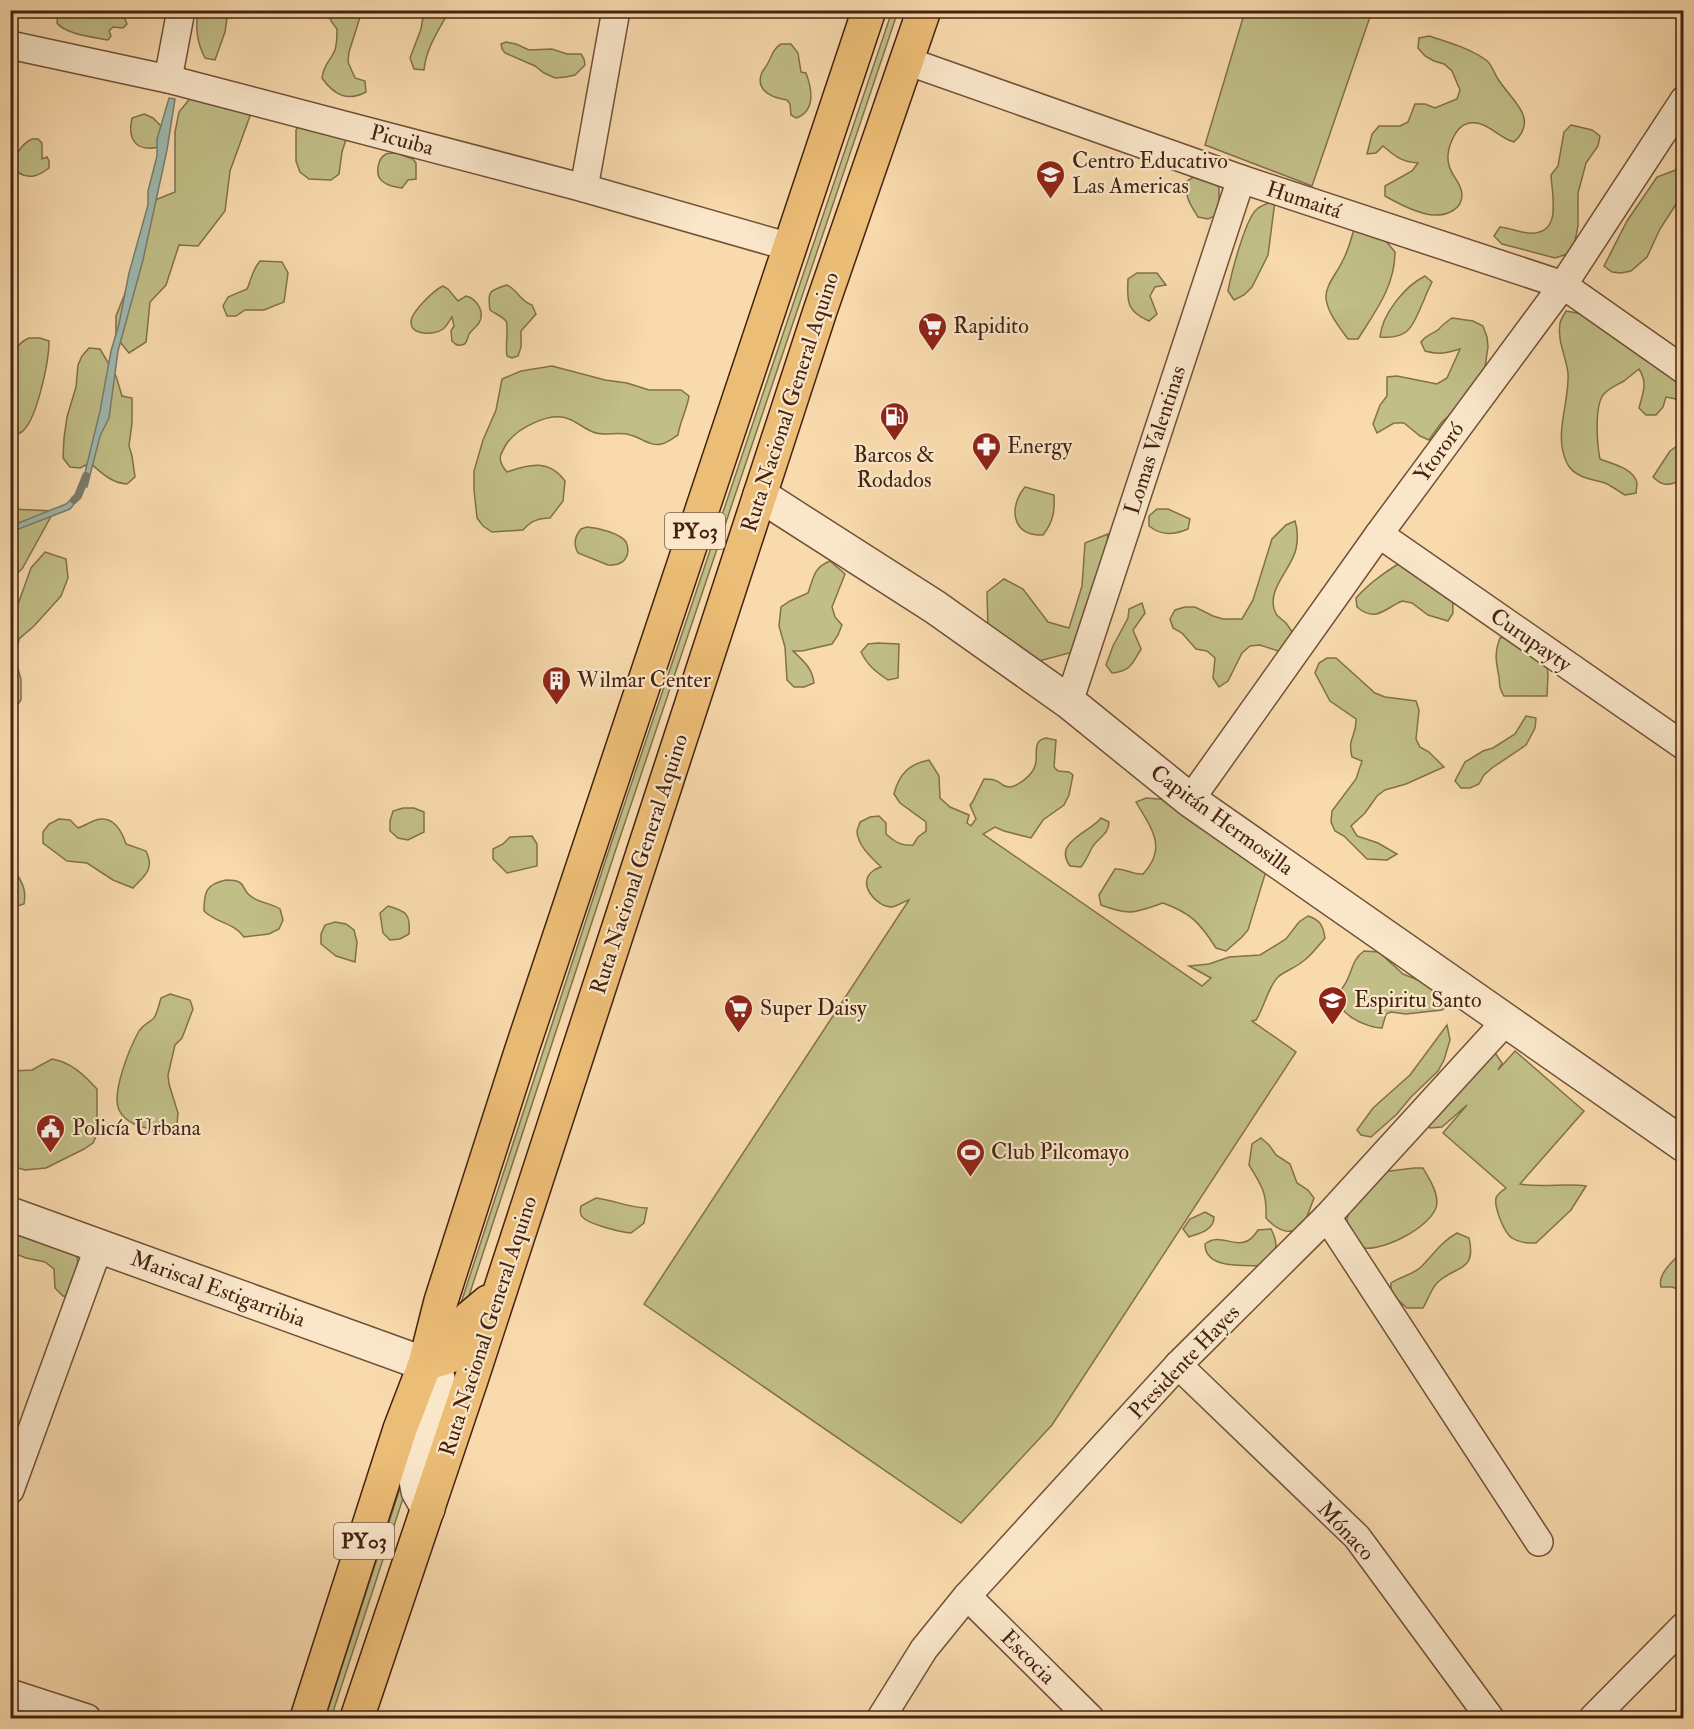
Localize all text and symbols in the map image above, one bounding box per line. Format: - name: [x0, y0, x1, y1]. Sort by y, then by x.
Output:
- street label: Picuiba: [367, 118, 438, 162]
- place label: Centro Educativo Las Americas: [1072, 147, 1228, 200]
- school or university icon: Centro Educativo Las Americas: [1035, 158, 1067, 200]
- street label: Humaitá: [1263, 175, 1346, 226]
- street label: Ruta Nacional General Aquino: [735, 268, 845, 536]
- supermarket icon: Rapidito: [916, 310, 948, 352]
- place label: Rapidito: [953, 312, 1029, 341]
- street label: Lomas Valentinas: [1118, 362, 1192, 518]
- fuel station icon: Barcos & Rodados: [878, 400, 910, 442]
- street label: Ytororó: [1408, 416, 1470, 488]
- pharmacy icon: Energy: [970, 430, 1002, 472]
- place label: Energy: [1007, 432, 1073, 460]
- place label: Barcos & Rodados: [853, 441, 935, 494]
- road number: PY03: [665, 513, 725, 549]
- street label: Curupayty: [1484, 602, 1578, 679]
- building icon: Wilmar Center: [540, 664, 572, 706]
- place label: Wilmar Center: [576, 666, 712, 694]
- street label: Ruta Nacional General Aquino: [584, 730, 694, 998]
- street label: Capitán Hermosilla: [1144, 759, 1300, 883]
- school or university icon: Espiritu Santo: [1317, 984, 1349, 1026]
- place label: Espiritu Santo: [1354, 986, 1481, 1015]
- supermarket icon: Super Daisy: [723, 992, 755, 1034]
- place label: Super Daisy: [760, 994, 867, 1023]
- public building icon: Policía Urbana: [35, 1112, 67, 1154]
- place label: Policía Urbana: [72, 1114, 202, 1142]
- sports icon: Club Pilcomayo: [954, 1136, 986, 1178]
- place label: Club Pilcomayo: [991, 1138, 1129, 1166]
- street label: Ruta Nacional General Aquino: [433, 1192, 543, 1460]
- street label: Mariscal Estigarribia: [127, 1244, 310, 1334]
- street label: Presidente Hayes: [1122, 1299, 1246, 1425]
- street label: Mónaco: [1311, 1495, 1381, 1567]
- road number: PY03: [334, 1523, 394, 1559]
- street label: Escocia: [995, 1624, 1062, 1691]

